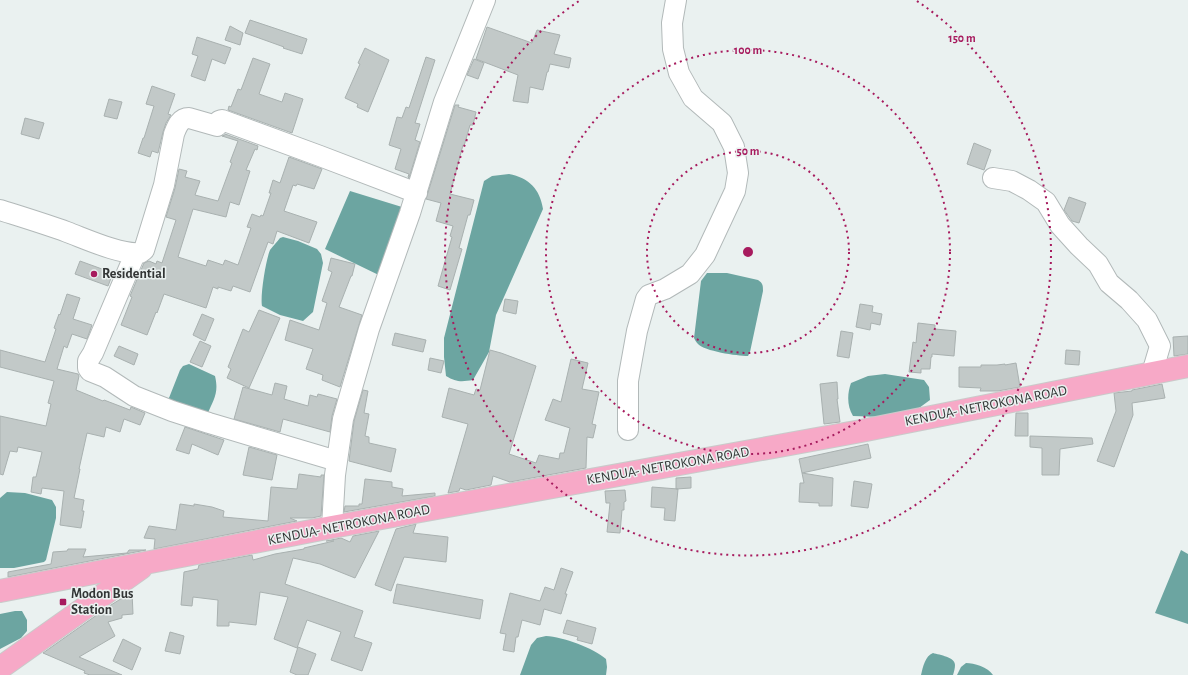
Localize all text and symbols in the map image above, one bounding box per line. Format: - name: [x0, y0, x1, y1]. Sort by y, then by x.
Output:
- text: 150 m: [948, 32, 976, 44]
- text: 100 m: [734, 44, 762, 56]
- text: 50 m: [737, 145, 760, 157]
- centre of rings: [741, 245, 755, 259]
- place label: Residential: [102, 267, 166, 281]
- marker: Residential: [89, 269, 99, 279]
- street label: KENDUA- NETROKONA ROAD: [904, 383, 1068, 429]
- street label: KENDUA- NETROKONA ROAD: [586, 445, 750, 487]
- street label: KENDUA- NETROKONA ROAD: [267, 502, 431, 548]
- place label: Modon Bus Station: [71, 587, 133, 617]
- marker: Modon Bus Station: [58, 597, 68, 607]

